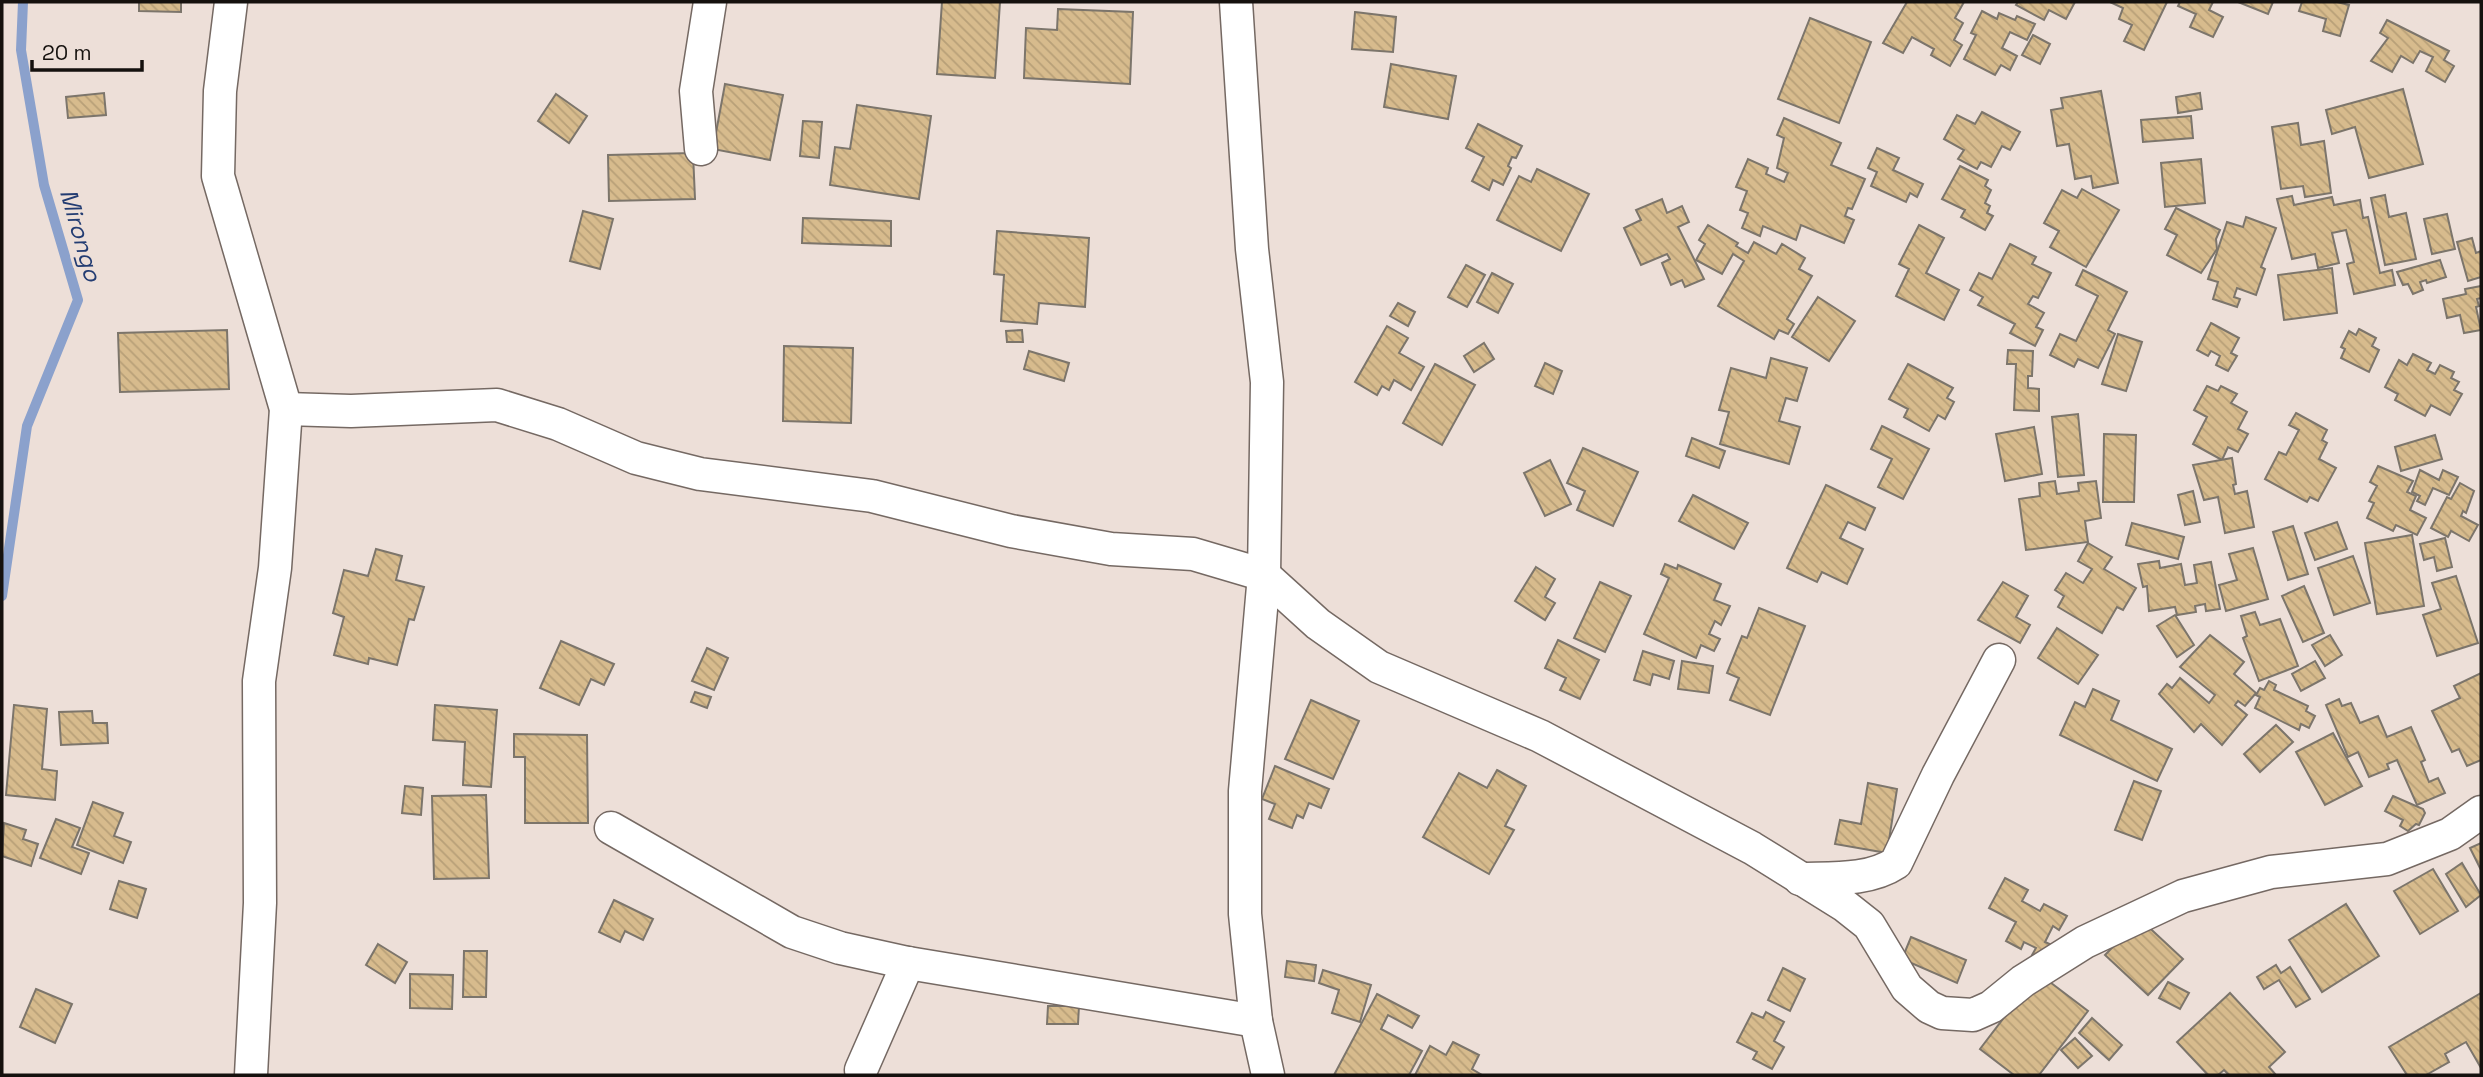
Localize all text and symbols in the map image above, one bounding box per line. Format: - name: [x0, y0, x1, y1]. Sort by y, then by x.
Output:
- scale bar: [32, 28, 142, 72]
- text: 20 m: [42, 39, 92, 66]
- water label: Mirongo: [53, 185, 109, 286]

